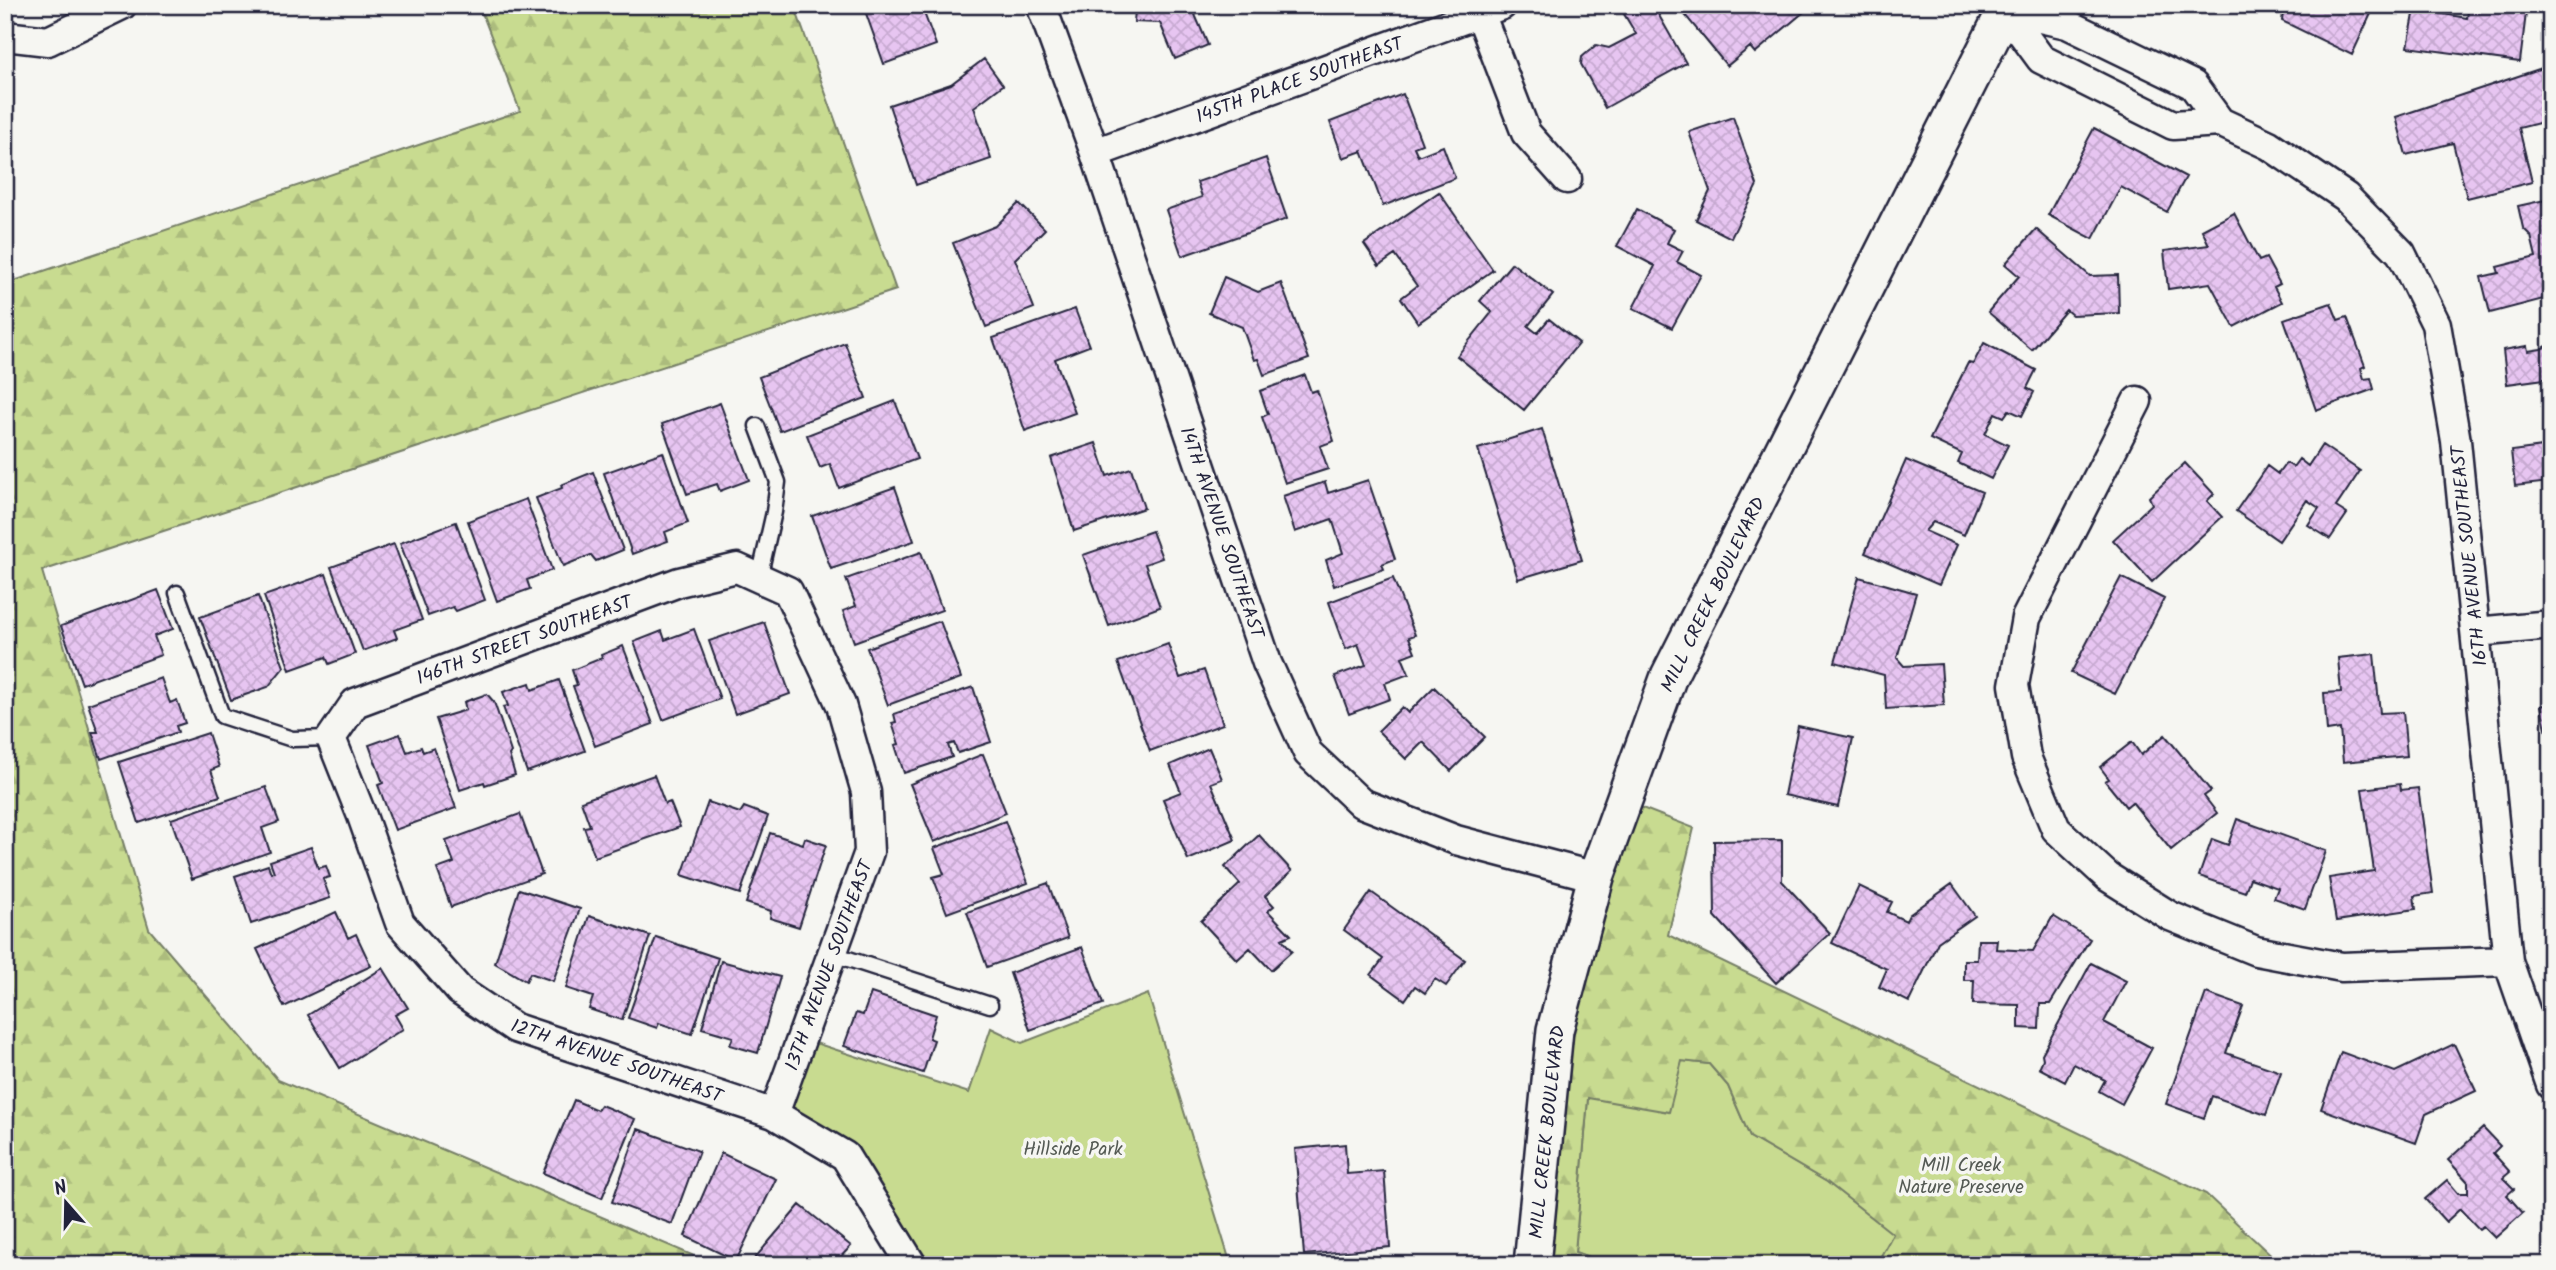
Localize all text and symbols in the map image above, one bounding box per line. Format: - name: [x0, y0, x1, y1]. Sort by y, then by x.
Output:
- street label: 145TH PLACE SOUTHEAST: [1192, 29, 1409, 132]
- street label: 14TH AVENUE SOUTHEAST: [1171, 423, 1272, 644]
- street label: 16TH AVENUE SOUTHEAST: [2443, 442, 2496, 668]
- street label: MILL CREEK BOULEVARD: [1653, 492, 1774, 698]
- street label: 146TH STREET SOUTHEAST: [413, 587, 639, 694]
- street label: 13TH AVENUE SOUTHEAST: [778, 855, 883, 1075]
- street label: 12TH AVENUE SOUTHEAST: [506, 1012, 728, 1113]
- street label: MILL CREEK BOULEVARD: [1522, 1024, 1574, 1240]
- park label: Hillside Park: [1023, 1135, 1123, 1165]
- park label: Mill Creek Nature Preserve: [1898, 1151, 2024, 1203]
- north arrow: [32, 1168, 102, 1238]
- text: N: [50, 1173, 72, 1205]

